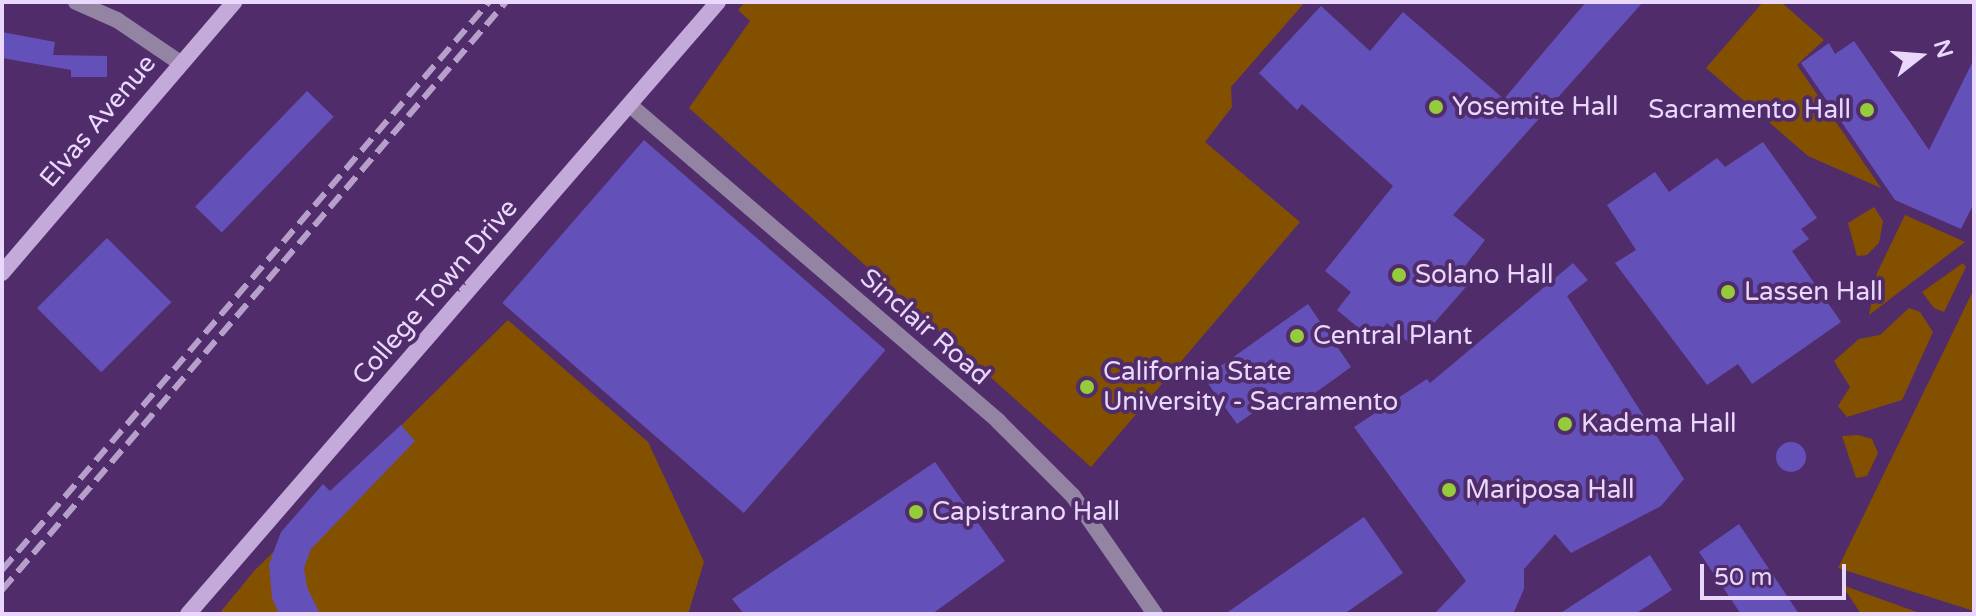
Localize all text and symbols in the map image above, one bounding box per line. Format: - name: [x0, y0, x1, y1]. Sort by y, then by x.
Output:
- north arrow: [1880, 16, 1960, 96]
- text: N: [1928, 37, 1958, 61]
- street label: Elvas Avenue: [33, 48, 163, 194]
- place label: Yosemite Hall: [1452, 91, 1618, 123]
- place label: Sacramento Hall: [1648, 94, 1851, 126]
- marker: Yosemite Hall: [1427, 98, 1445, 116]
- marker: Sacramento Hall: [1858, 101, 1876, 119]
- street label: College Town Drive: [346, 193, 524, 391]
- place label: Solano Hall: [1415, 259, 1554, 291]
- street label: Sinclair Road: [854, 262, 996, 392]
- marker: Solano Hall: [1390, 266, 1408, 284]
- place label: Lassen Hall: [1744, 276, 1883, 308]
- marker: Lassen Hall: [1719, 283, 1737, 301]
- place label: Central Plant: [1313, 320, 1472, 352]
- marker: Central Plant: [1288, 327, 1306, 345]
- place label: California State University - Sacramento: [1103, 356, 1398, 418]
- marker: California State University - Sacramento: [1078, 378, 1096, 396]
- place label: Kadema Hall: [1581, 408, 1737, 440]
- marker: Kadema Hall: [1556, 415, 1574, 433]
- place label: Mariposa Hall: [1465, 474, 1634, 506]
- marker: Mariposa Hall: [1440, 481, 1458, 499]
- place label: Capistrano Hall: [932, 496, 1120, 528]
- marker: Capistrano Hall: [907, 503, 925, 521]
- scale bar: [1704, 548, 1850, 598]
- text: 50 m: [1714, 563, 1772, 592]

